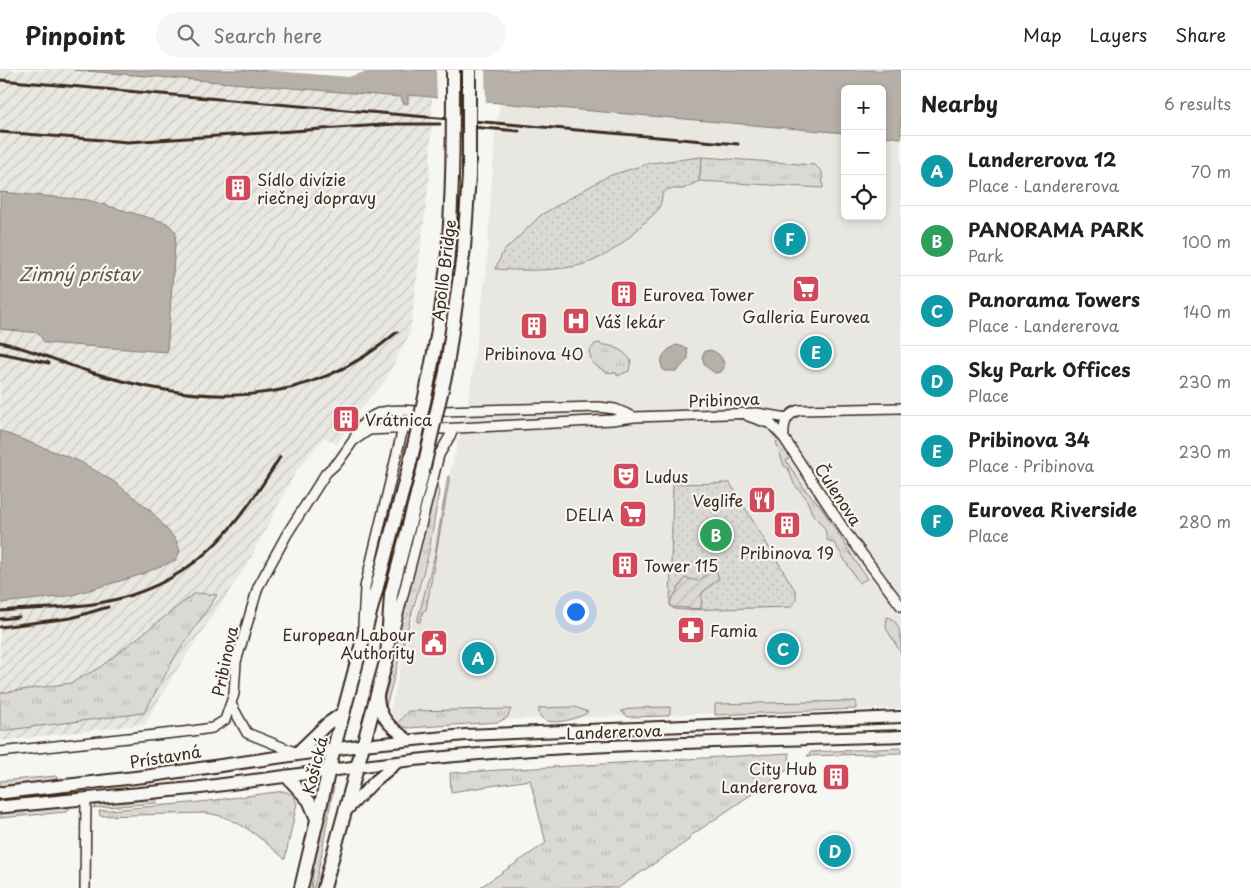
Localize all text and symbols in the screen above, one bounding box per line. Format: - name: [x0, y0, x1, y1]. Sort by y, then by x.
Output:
- search box: [156, 12, 506, 57]
- text: Pinpoint: [25, 17, 126, 53]
- icon: search: [174, 21, 202, 49]
- text: Search here: [214, 21, 322, 49]
- text: Map: [1023, 21, 1062, 48]
- text: Layers: [1090, 21, 1147, 48]
- text: Share: [1175, 21, 1226, 48]
- map controls: [841, 85, 886, 220]
- button: +: [841, 85, 886, 130]
- text: Nearby: [921, 87, 998, 119]
- text: 6 results: [1164, 91, 1231, 115]
- button: −: [841, 130, 886, 175]
- text: Landererova 12: [968, 145, 1116, 173]
- text: A: [931, 159, 943, 183]
- text: 70 m: [1191, 159, 1231, 183]
- place label: Sídlo divízie riečnej dopravy: [257, 167, 376, 209]
- building icon: Sídlo divízie riečnej dopravy: [223, 173, 253, 203]
- text: Place · Landererova: [968, 173, 1119, 197]
- button: locate: [841, 175, 886, 220]
- text: PANORAMA PARK: [968, 215, 1144, 243]
- street label: Apollo Bridge: [425, 218, 461, 322]
- pin: F: [774, 220, 806, 258]
- text: B: [932, 229, 942, 253]
- text: 100 m: [1182, 229, 1231, 253]
- text: Park: [968, 243, 1004, 267]
- water label: Zimný prístav: [19, 260, 142, 287]
- supermarket icon: Galleria Eurovea: [791, 274, 821, 304]
- building icon: Eurovea Tower: [609, 279, 639, 309]
- place label: Eurovea Tower: [643, 282, 754, 306]
- text: Panorama Towers: [968, 285, 1140, 313]
- text: C: [931, 299, 943, 323]
- text: 140 m: [1183, 299, 1231, 323]
- place label: Galleria Eurovea: [742, 304, 870, 328]
- hospital icon: Váš lekár: [561, 306, 591, 336]
- place label: Váš lekár: [595, 309, 666, 333]
- building icon: Pribinova 40: [519, 311, 549, 341]
- text: Place · Landererova: [968, 313, 1119, 337]
- pin: E: [800, 333, 832, 371]
- place label: Pribinova 40: [485, 341, 583, 365]
- text: Sky Park Offices: [968, 355, 1131, 383]
- text: D: [931, 369, 943, 393]
- text: 230 m: [1179, 369, 1231, 393]
- text: Place: [968, 383, 1009, 407]
- street label: Pribinova: [688, 386, 760, 412]
- building icon: Vrátnica: [331, 404, 361, 434]
- place label: Vrátnica: [365, 407, 432, 431]
- text: Pribinova 34: [968, 425, 1090, 453]
- text: E: [932, 439, 942, 463]
- text: 230 m: [1179, 439, 1231, 463]
- text: Place · Pribinova: [968, 453, 1094, 477]
- street label: Čulenova: [810, 458, 868, 530]
- theatre icon: Ludus: [611, 461, 641, 491]
- place label: Ludus: [645, 464, 688, 488]
- restaurant icon: Veglife: [747, 485, 777, 515]
- place label: Veglife: [693, 488, 743, 512]
- text: Eurovea Riverside: [968, 495, 1137, 523]
- supermarket icon: DELIA: [618, 499, 648, 529]
- place label: DELIA: [565, 502, 614, 526]
- text: F: [932, 509, 942, 533]
- text: 280 m: [1179, 509, 1231, 533]
- building icon: Pribinova 19: [772, 510, 802, 540]
- pin: B: [700, 516, 732, 554]
- text: Place: [968, 523, 1009, 547]
- place label: Pribinova 19: [740, 540, 834, 564]
- building icon: Tower 115: [610, 550, 640, 580]
- place label: Tower 115: [644, 553, 718, 577]
- your location: [563, 599, 589, 625]
- pharmacy icon: Famia: [676, 615, 706, 645]
- place label: Famia: [710, 618, 758, 642]
- place label: European Labour Authority: [282, 622, 415, 664]
- street label: Pribinova: [205, 624, 243, 698]
- public building icon: European Labour Authority: [419, 628, 449, 658]
- pin: C: [767, 630, 799, 668]
- pin: A: [462, 639, 494, 677]
- street label: Landererova: [566, 717, 663, 745]
- street label: Košická: [295, 734, 333, 796]
- street label: Prístavná: [127, 739, 203, 773]
- place label: City Hub Landererova: [721, 756, 818, 798]
- building icon: City Hub Landererova: [821, 762, 851, 792]
- pin: D: [819, 832, 851, 870]

